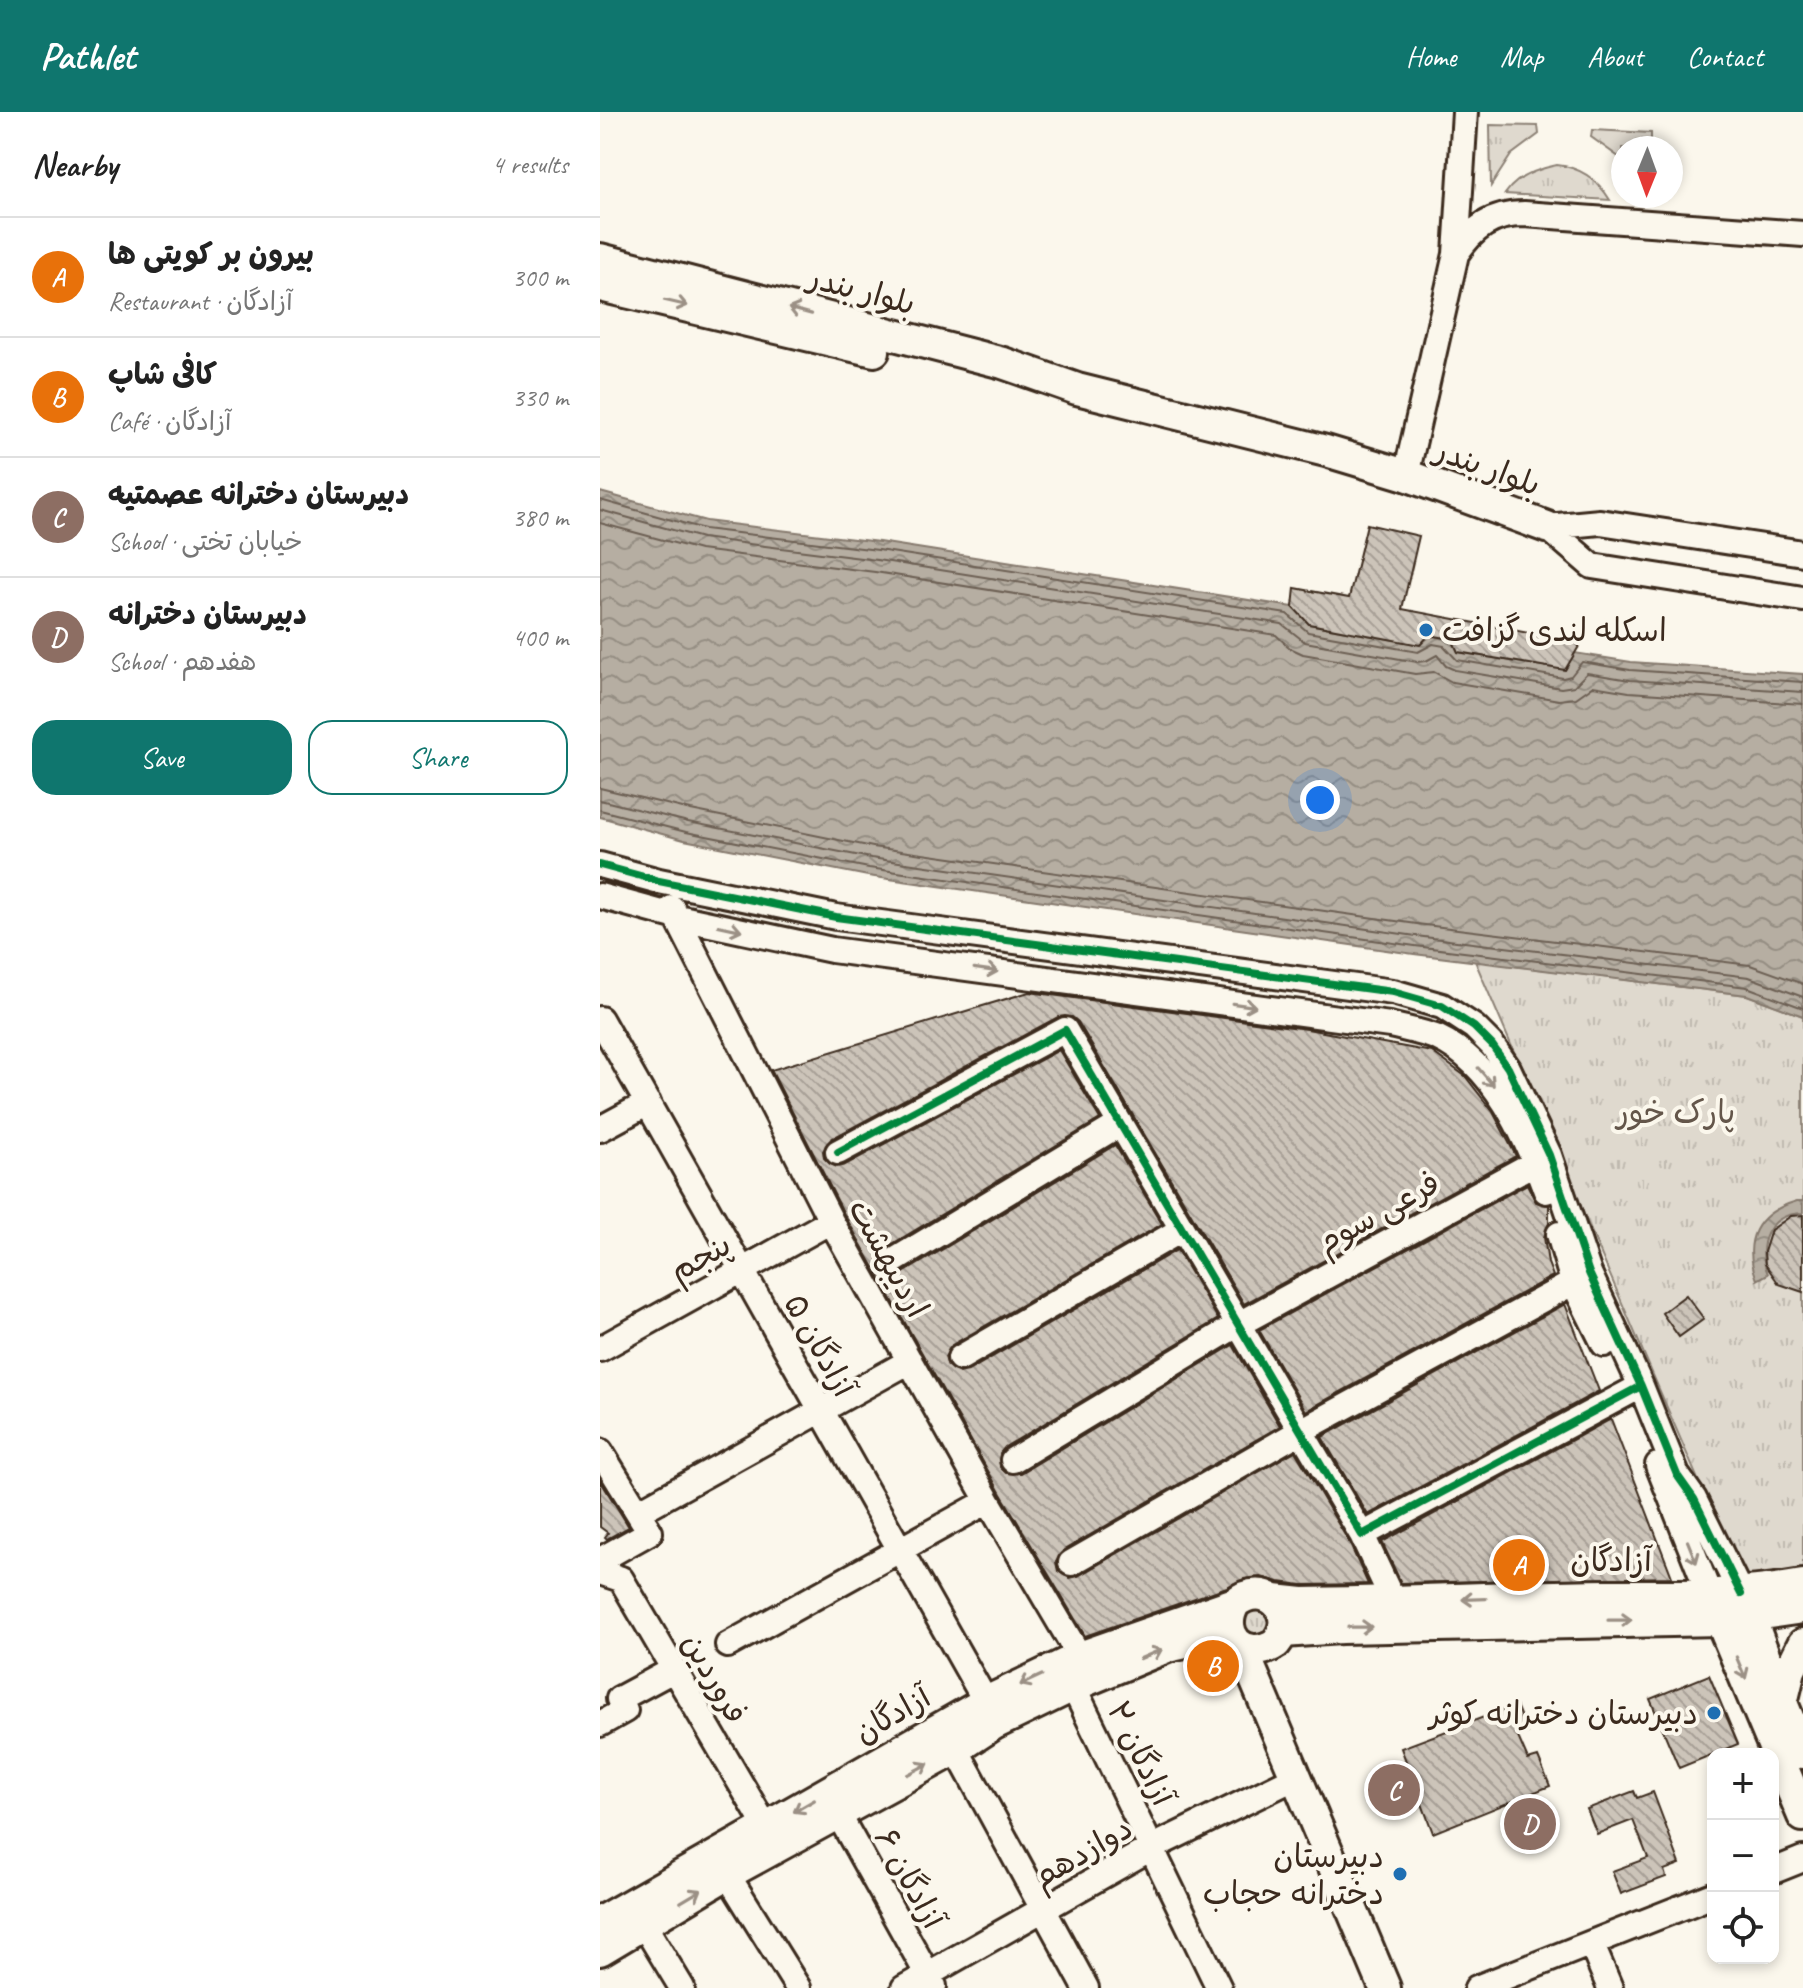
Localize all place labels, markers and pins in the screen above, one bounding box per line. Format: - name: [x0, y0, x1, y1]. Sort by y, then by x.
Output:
- place label: اسکله لندی گزافت: [1442, 610, 1667, 651]
- marker: اسکله لندی گزافت: [1417, 621, 1435, 639]
- pin: A: [1493, 1535, 1545, 1595]
- pin: B: [1187, 1636, 1239, 1696]
- place label: دبیرستان دخترانه کوثر: [1426, 1693, 1698, 1734]
- marker: دبیرستان دخترانه کوثر: [1705, 1704, 1723, 1722]
- pin: C: [1368, 1760, 1420, 1820]
- pin: D: [1504, 1794, 1556, 1854]
- place label: دبیرستان دخترانه حجاب: [1203, 1836, 1384, 1914]
- marker: دبیرستان دخترانه حجاب: [1391, 1865, 1409, 1883]

